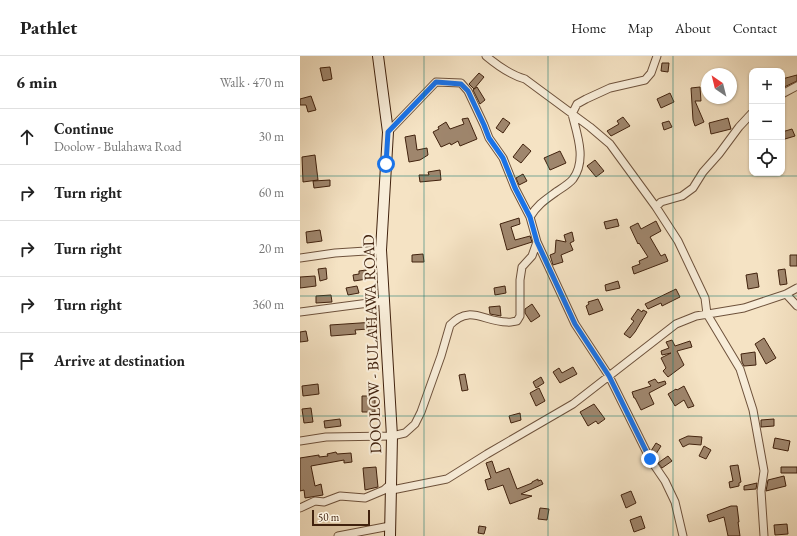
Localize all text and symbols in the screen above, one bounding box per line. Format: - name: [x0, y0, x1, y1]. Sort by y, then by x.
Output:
- text: Pathlet: [20, 15, 77, 40]
- text: Home: [571, 19, 606, 37]
- text: Map: [628, 19, 653, 37]
- text: About: [675, 19, 711, 37]
- text: Contact: [733, 19, 777, 37]
- north arrow: [701, 68, 737, 104]
- map controls: [749, 68, 785, 176]
- button: +: [749, 68, 785, 104]
- text: 6 min: [16, 71, 57, 93]
- text: Walk · 470 m: [220, 74, 284, 91]
- button: −: [749, 104, 785, 140]
- text: Continue: [54, 119, 114, 138]
- icon: ahead: [16, 126, 38, 148]
- text: 30 m: [259, 128, 284, 145]
- text: Doolow - Bulahawa Road: [54, 138, 182, 155]
- button: locate: [749, 140, 785, 176]
- route start: [377, 155, 395, 173]
- icon: right: [16, 182, 38, 204]
- text: Turn right: [54, 183, 122, 202]
- text: 60 m: [259, 184, 284, 201]
- street label: DOOLOW - BULAHAWA ROAD: [358, 234, 386, 454]
- icon: right: [16, 238, 38, 260]
- text: Turn right: [54, 239, 122, 258]
- text: 20 m: [259, 240, 284, 257]
- icon: right: [16, 294, 38, 316]
- text: Turn right: [54, 295, 122, 314]
- text: 360 m: [253, 296, 284, 313]
- icon: arrive: [16, 350, 38, 372]
- text: Arrive at destination: [54, 351, 185, 370]
- route end: [641, 450, 659, 468]
- scale bar: [312, 508, 370, 527]
- text: 50 m: [318, 510, 339, 524]

